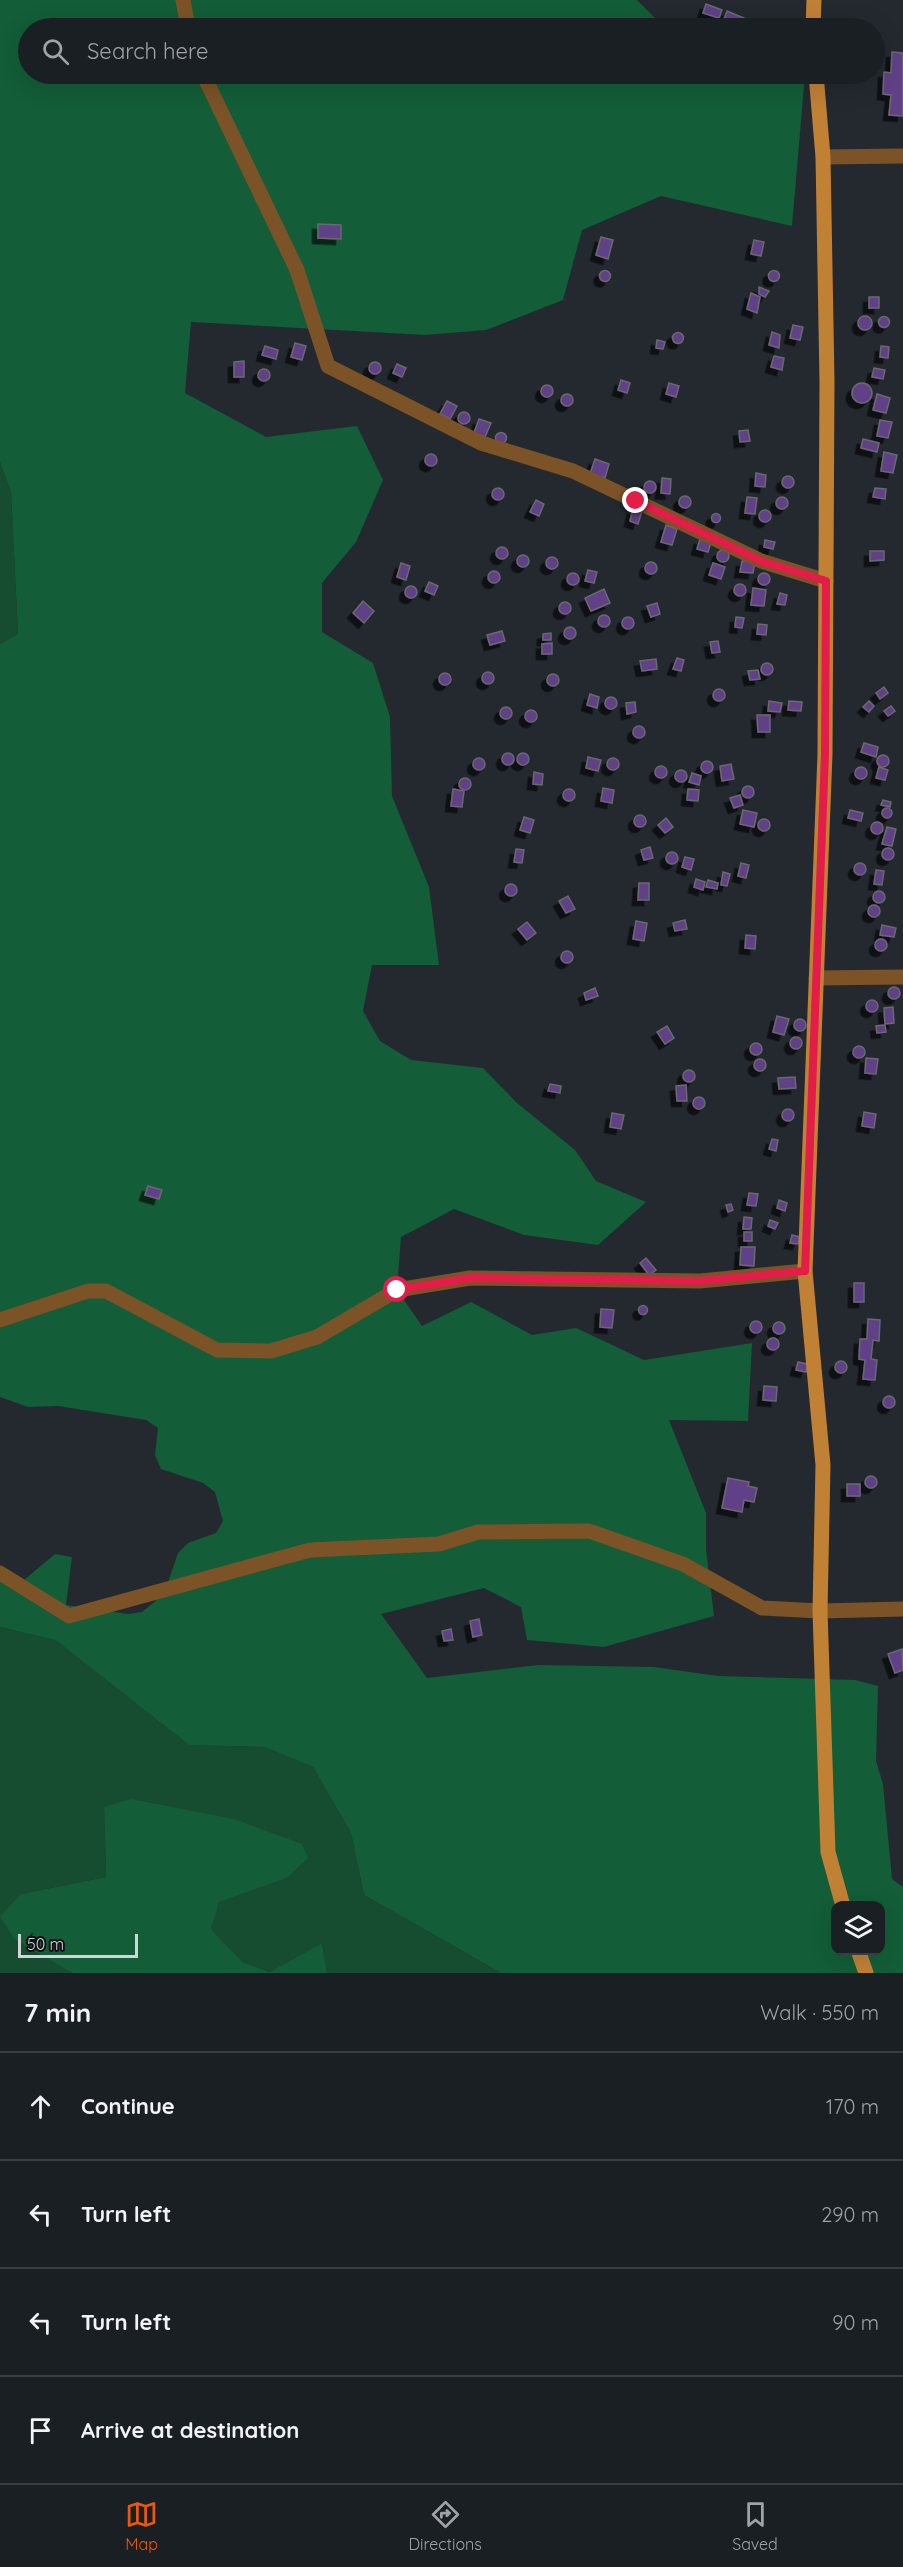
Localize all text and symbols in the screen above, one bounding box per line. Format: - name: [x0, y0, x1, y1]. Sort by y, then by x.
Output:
- search box: [18, 18, 885, 84]
- icon: search: [39, 35, 72, 68]
- text: Search here: [87, 37, 208, 65]
- route end: [622, 487, 648, 513]
- route start: [383, 1276, 409, 1302]
- map controls: [831, 1901, 885, 1955]
- button: layers: [831, 1901, 885, 1955]
- scale bar: [18, 1931, 138, 1958]
- text: 50 m: [27, 1934, 64, 1954]
- text: 7 min: [24, 1996, 91, 2029]
- text: Walk · 550 m: [760, 2000, 879, 2025]
- icon: ahead: [24, 2090, 57, 2123]
- text: Continue: [81, 2092, 175, 2120]
- text: 170 m: [826, 2094, 879, 2119]
- icon: left: [24, 2198, 57, 2231]
- text: Turn left: [81, 2200, 171, 2228]
- text: 290 m: [821, 2202, 879, 2227]
- icon: left: [24, 2306, 57, 2339]
- text: Turn left: [81, 2308, 171, 2336]
- text: 90 m: [832, 2310, 879, 2335]
- icon: arrive: [24, 2414, 57, 2447]
- text: Arrive at destination: [81, 2416, 299, 2444]
- tab: Map: [125, 2498, 158, 2554]
- tab: Directions: [409, 2498, 482, 2554]
- tab: Saved: [732, 2498, 778, 2554]

